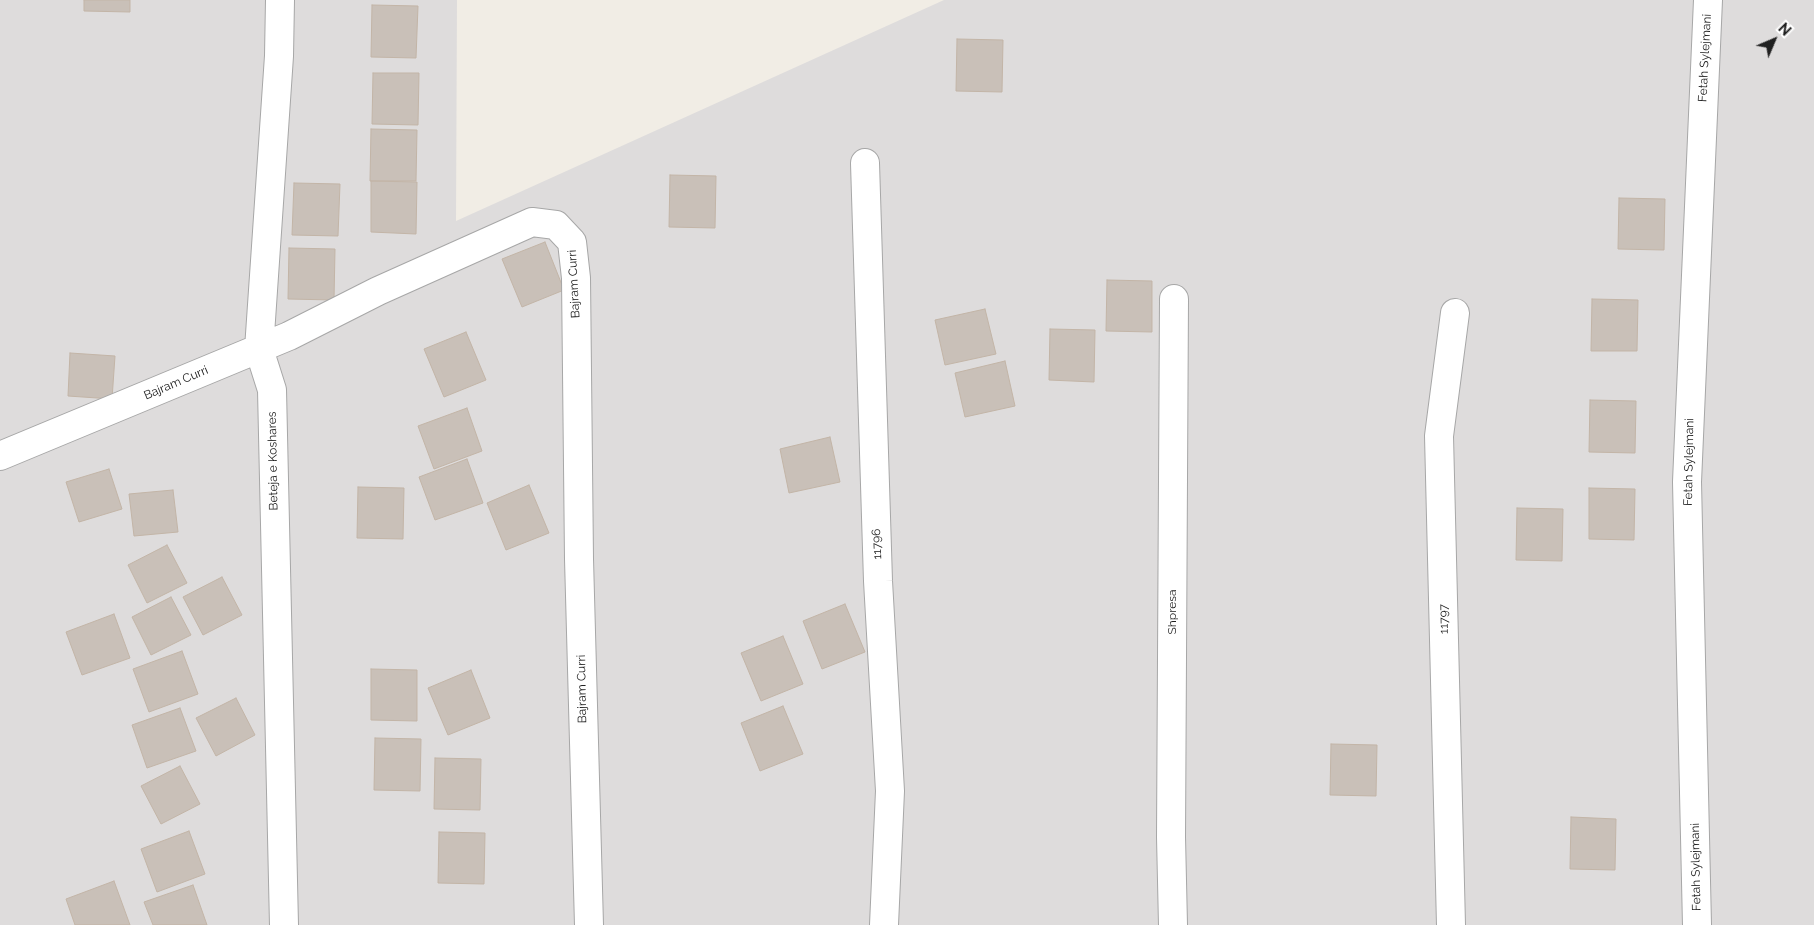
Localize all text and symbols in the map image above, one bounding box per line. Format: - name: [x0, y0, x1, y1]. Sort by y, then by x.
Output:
- street label: Fetah Sylejmani: [1696, 14, 1714, 102]
- north arrow: [1749, 15, 1799, 65]
- text: N: [1775, 20, 1794, 39]
- street label: Bajram Curri: [565, 249, 583, 319]
- street label: Bajram Curri: [142, 363, 210, 403]
- street label: Beteja e Koshares: [265, 411, 281, 511]
- street label: Fetah Sylejmani: [1681, 418, 1697, 506]
- street label: 11796: [869, 528, 885, 560]
- street label: Shpresa: [1165, 589, 1179, 635]
- street label: 11797: [1437, 604, 1451, 634]
- street label: Bajram Curri: [574, 655, 590, 723]
- street label: Fetah Sylejmani: [1688, 823, 1704, 911]

